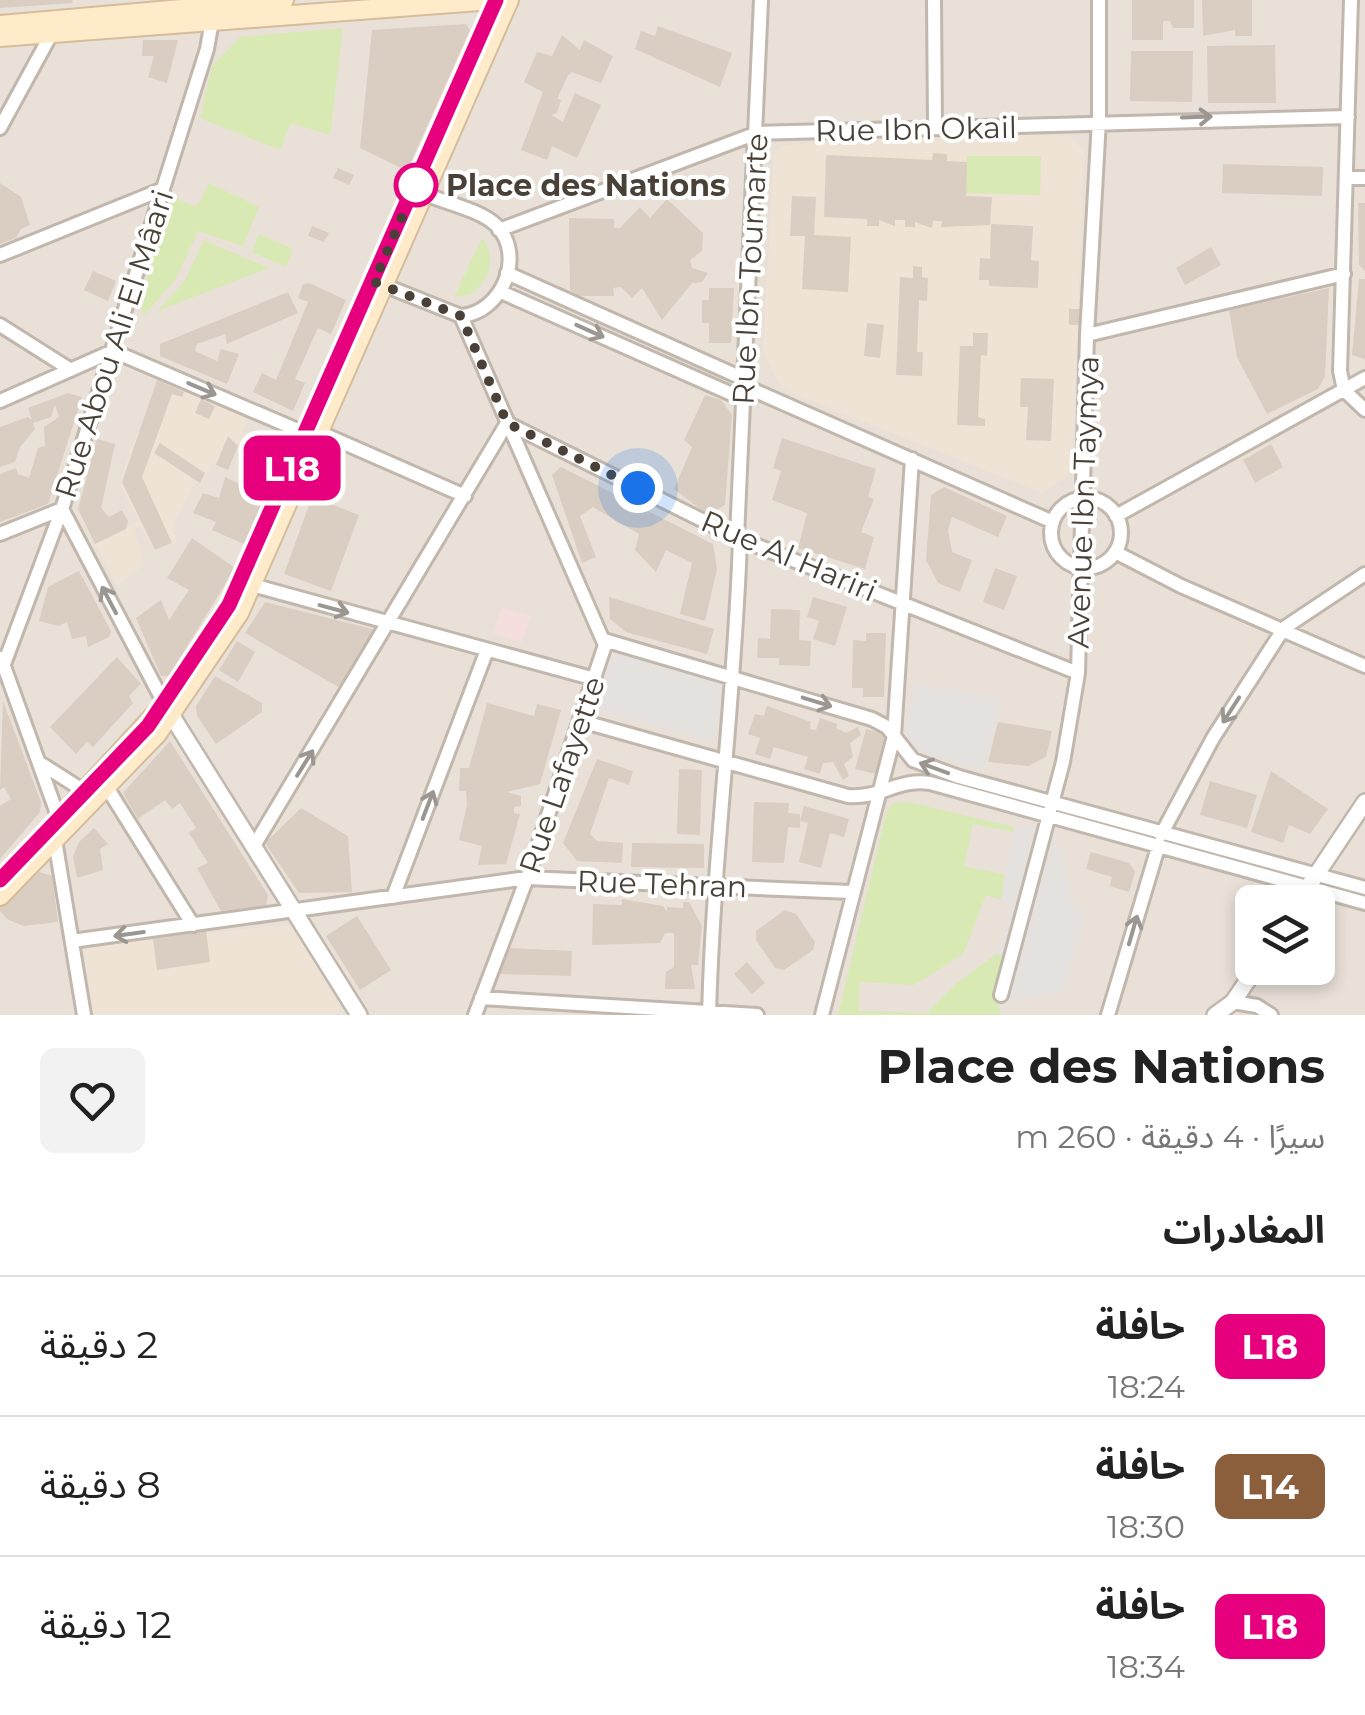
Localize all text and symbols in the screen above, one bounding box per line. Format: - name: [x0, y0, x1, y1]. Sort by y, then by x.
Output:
- one-way arrow: [1180, 108, 1212, 127]
- street label: Rue Ibn Okail: [815, 109, 1017, 149]
- street label: Rue Ibn Toumarte: [724, 132, 776, 406]
- marker: Place des Nations: [395, 164, 437, 206]
- place label: Place des Nations: [446, 167, 726, 204]
- street label: Rue Abou Ali El Mâari: [47, 185, 181, 503]
- one-way arrow: [574, 323, 605, 341]
- street label: Avenue Ibn Taymya: [1059, 355, 1107, 649]
- one-way arrow: [186, 381, 217, 399]
- line badge: L18: [234, 436, 350, 500]
- text: L18: [264, 447, 320, 490]
- your location: [613, 463, 663, 513]
- street label: Rue Al Hariri: [696, 502, 882, 610]
- one-way arrow: [99, 585, 118, 615]
- one-way arrow: [318, 600, 350, 619]
- street label: Rue Lafayette: [511, 672, 613, 878]
- one-way arrow: [801, 694, 833, 712]
- one-way arrow: [1220, 695, 1241, 724]
- one-way arrow: [295, 749, 315, 778]
- one-way arrow: [920, 758, 951, 776]
- one-way arrow: [420, 791, 438, 822]
- street label: Rue Tehran: [576, 863, 748, 905]
- map controls: [1235, 885, 1335, 985]
- button: layers: [1235, 885, 1335, 985]
- one-way arrow: [1125, 914, 1143, 946]
- one-way arrow: [113, 925, 145, 943]
- text: Place des Nations: [877, 1037, 1325, 1095]
- button: heart: [40, 1048, 145, 1153]
- text: سيرًا · 4 دقيقة · 260 m: [1015, 1117, 1325, 1156]
- text: المغادرات: [1163, 1206, 1325, 1253]
- text: حافلة: [1096, 1302, 1185, 1349]
- text: 2 دقيقة: [40, 1321, 158, 1368]
- text: L18: [1242, 1325, 1298, 1368]
- text: 18:24: [1108, 1367, 1185, 1406]
- text: حافلة: [1096, 1442, 1185, 1489]
- text: 8 دقيقة: [40, 1461, 161, 1508]
- text: L14: [1241, 1465, 1299, 1508]
- text: 18:30: [1107, 1507, 1185, 1546]
- text: حافلة: [1096, 1582, 1185, 1629]
- text: 12 دقيقة: [40, 1601, 172, 1648]
- text: L18: [1242, 1605, 1298, 1648]
- text: 18:34: [1107, 1647, 1185, 1686]

